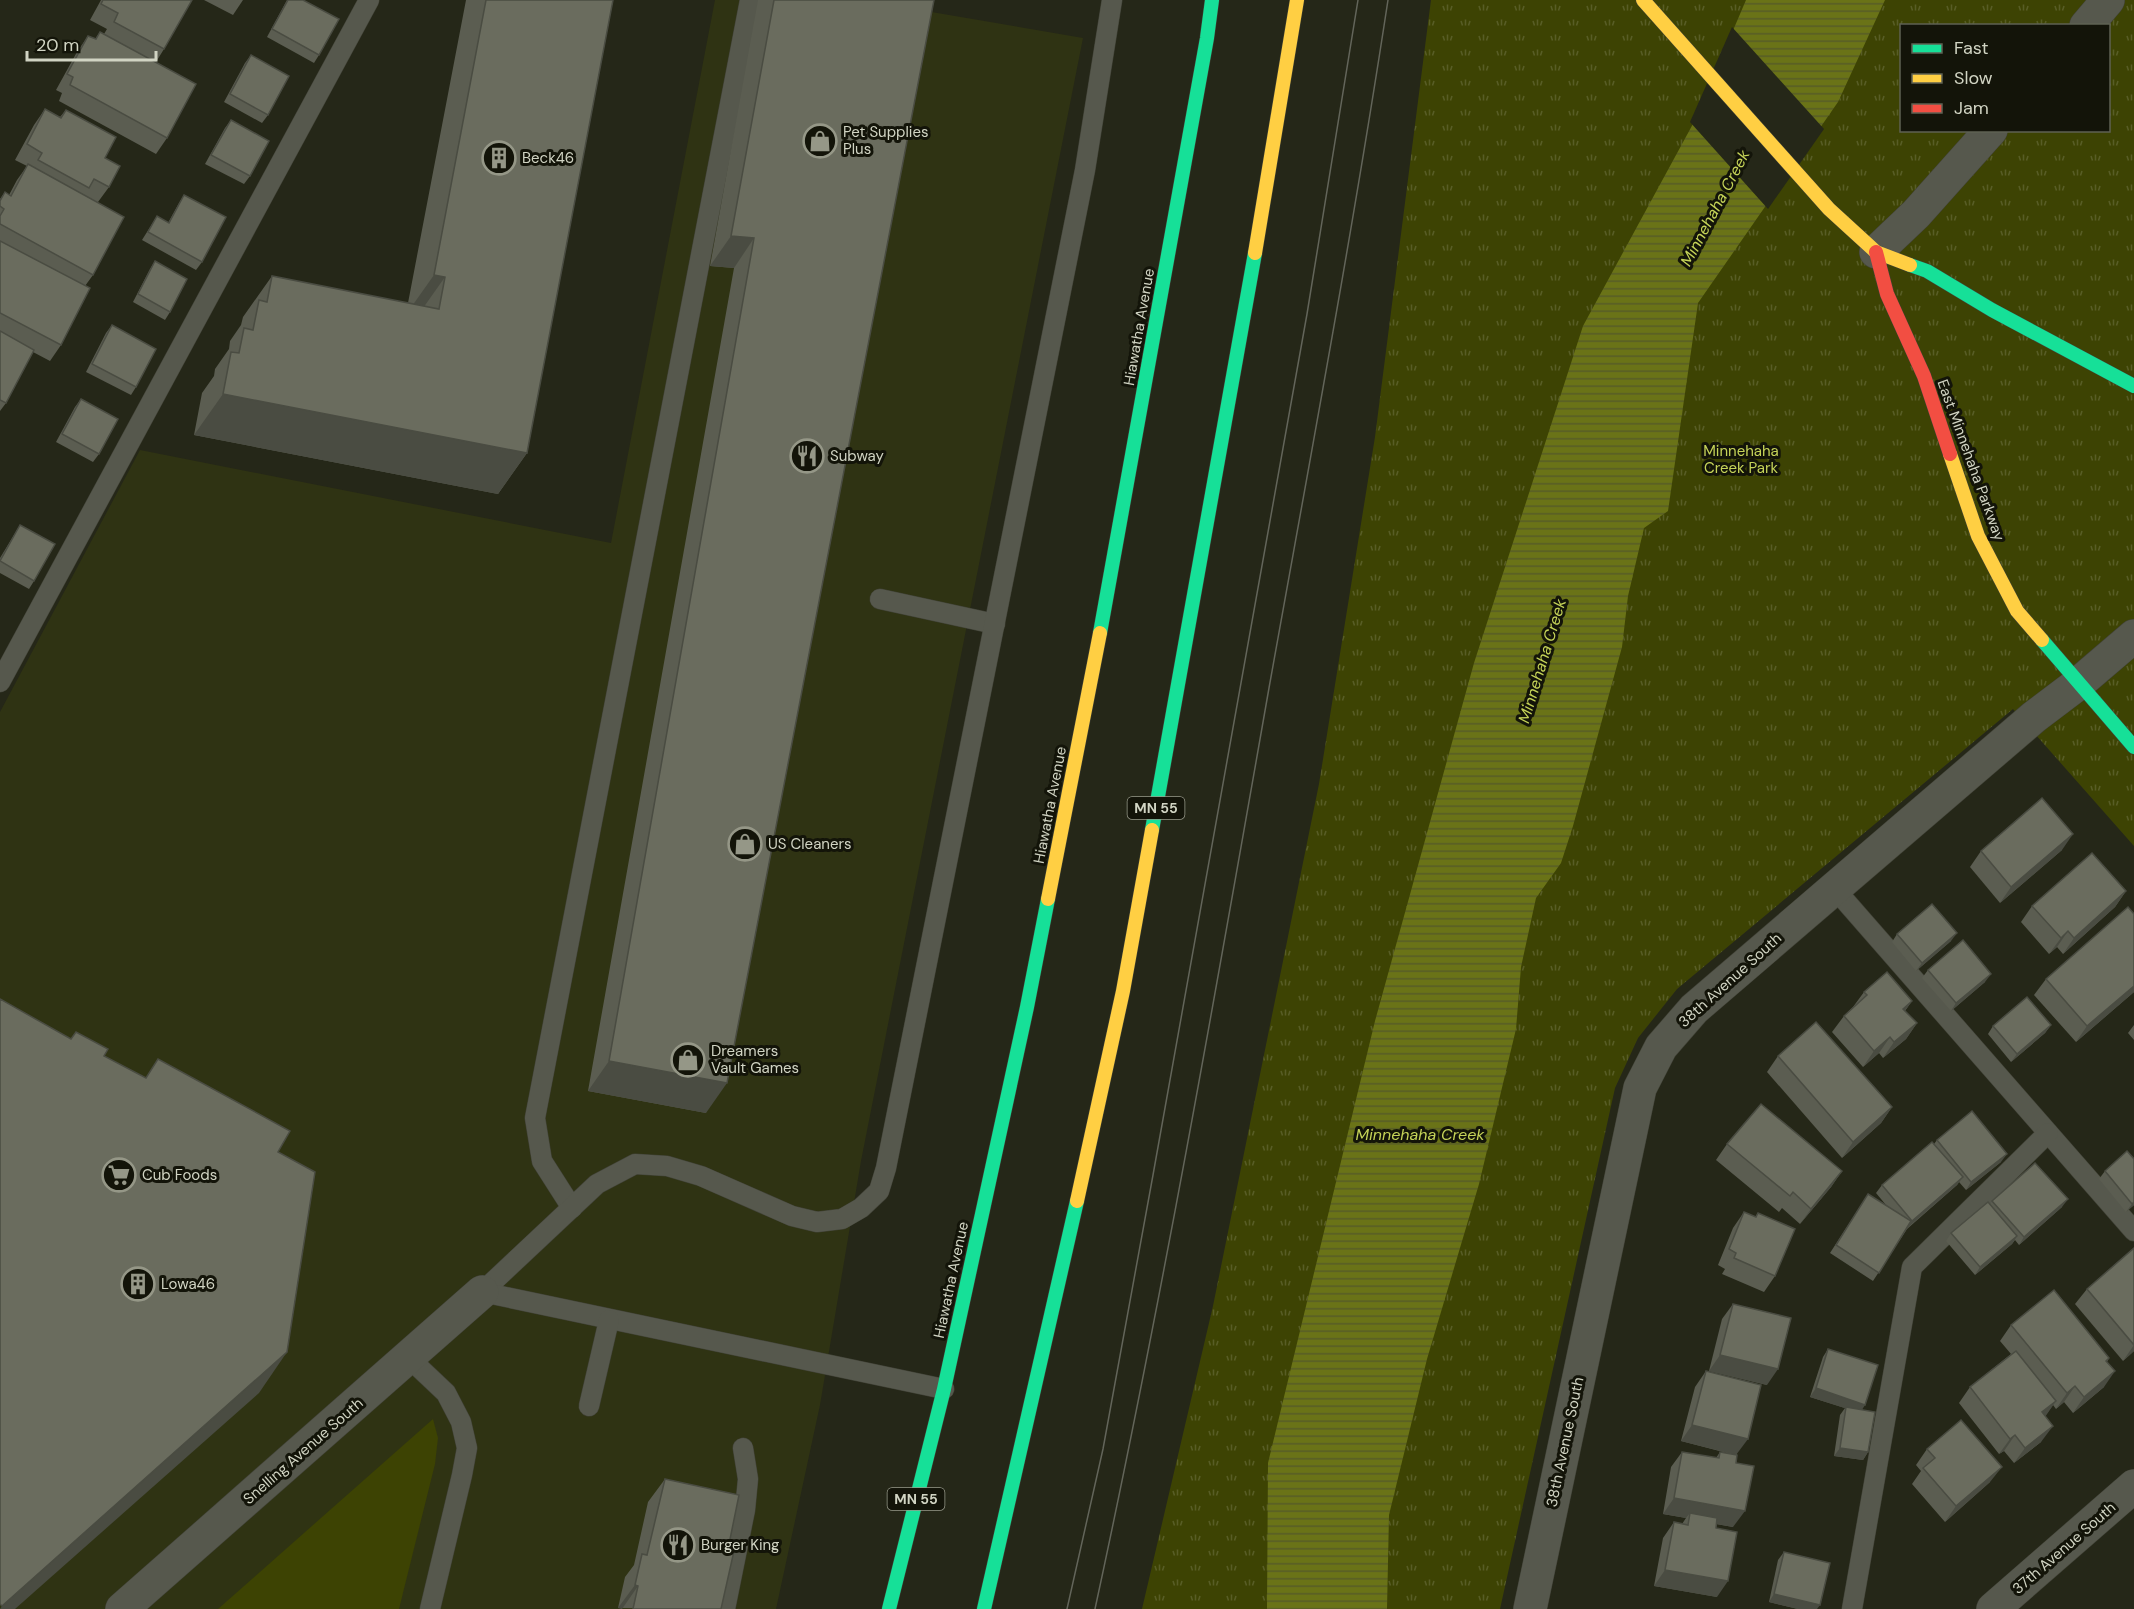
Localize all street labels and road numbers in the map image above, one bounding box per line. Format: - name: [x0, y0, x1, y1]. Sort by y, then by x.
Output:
- street label: Hiawatha Avenue: [1119, 267, 1159, 387]
- street label: East Minnehaha Parkway: [1932, 377, 2010, 544]
- street label: Hiawatha Avenue: [1029, 745, 1071, 865]
- road number: MN 55: [1128, 797, 1184, 819]
- street label: 38th Avenue South: [1674, 928, 1786, 1032]
- street label: Hiawatha Avenue: [929, 1220, 973, 1340]
- street label: 38th Avenue South: [1541, 1375, 1589, 1509]
- street label: Snelling Avenue South: [239, 1393, 367, 1509]
- road number: MN 55: [888, 1488, 944, 1510]
- street label: 37th Avenue South: [2008, 1498, 2120, 1598]

